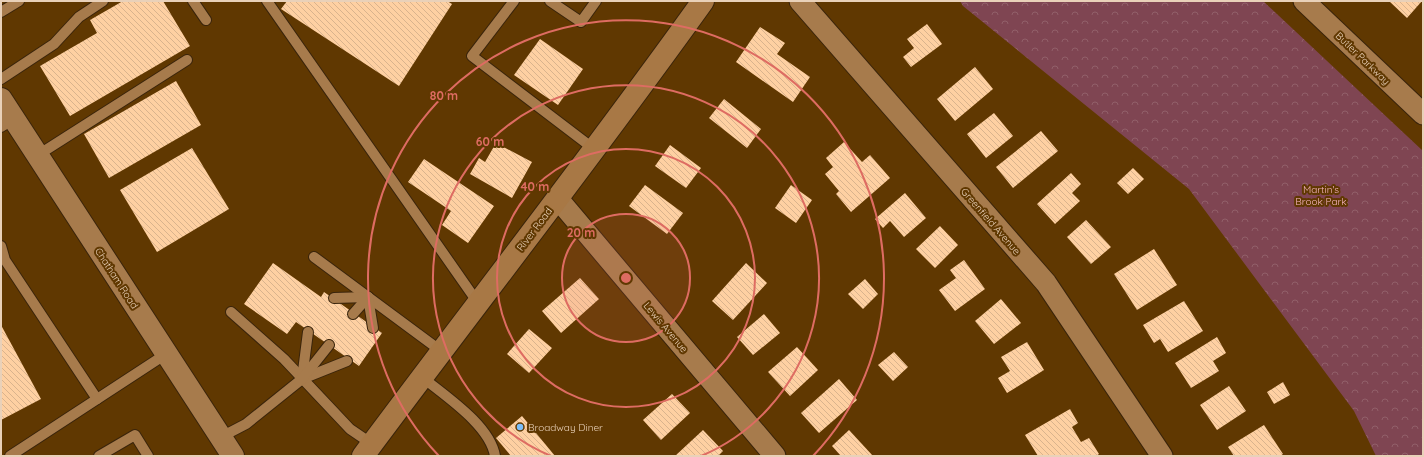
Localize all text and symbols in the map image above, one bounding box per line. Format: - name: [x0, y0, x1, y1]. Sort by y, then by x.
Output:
- street label: Butler Parkway: [1333, 29, 1393, 88]
- text: 80 m: [430, 88, 458, 103]
- text: 60 m: [476, 134, 504, 149]
- text: 40 m: [521, 179, 549, 194]
- park label: Martin's Brook Park: [1295, 183, 1347, 208]
- street label: Greenfield Avenue: [958, 185, 1023, 258]
- street label: River Road: [514, 205, 555, 254]
- text: 20 m: [567, 225, 595, 240]
- street label: Chatham Road: [92, 245, 141, 311]
- centre of rings: [619, 271, 633, 285]
- street label: Lewis Avenue: [641, 299, 691, 356]
- place label: Broadway Diner: [528, 421, 603, 434]
- marker: Broadway Diner: [515, 422, 525, 432]

